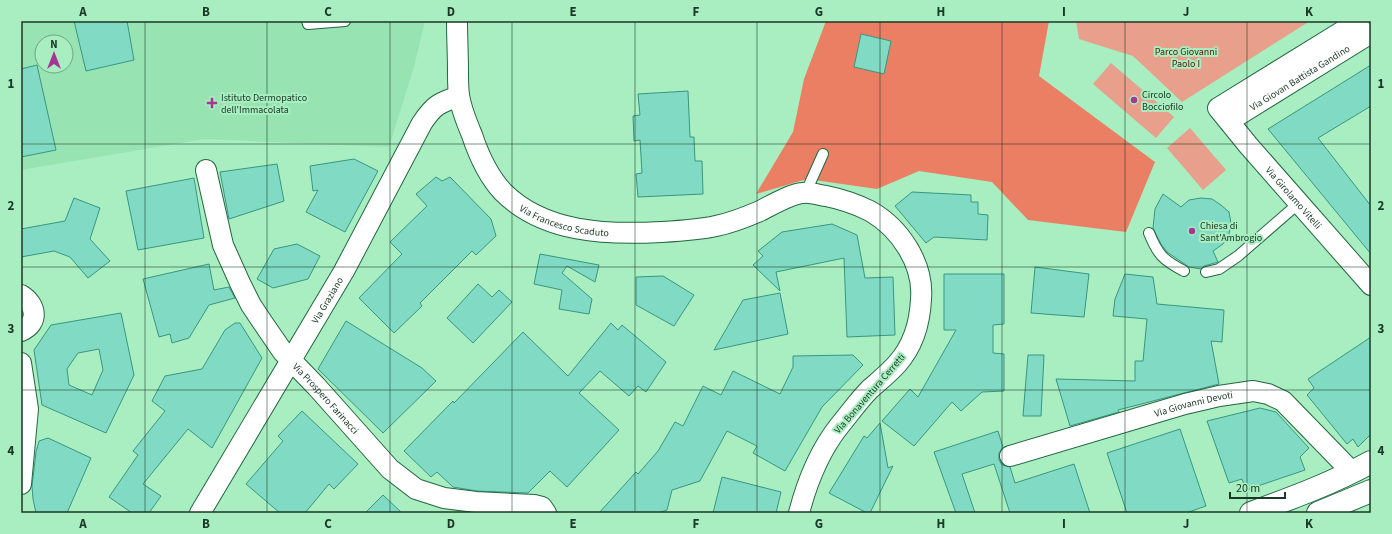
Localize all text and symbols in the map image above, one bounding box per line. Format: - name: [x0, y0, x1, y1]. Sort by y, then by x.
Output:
- text: A: [78, 3, 87, 21]
- text: B: [202, 3, 210, 21]
- text: C: [324, 3, 332, 21]
- text: D: [447, 3, 455, 21]
- text: E: [569, 3, 577, 21]
- text: F: [693, 3, 700, 21]
- text: G: [815, 3, 823, 21]
- text: H: [937, 3, 945, 21]
- text: I: [1062, 3, 1066, 21]
- text: J: [1183, 3, 1189, 21]
- text: K: [1305, 3, 1314, 21]
- north arrow: [34, 34, 74, 74]
- text: N: [50, 37, 58, 52]
- street label: Via Giovan Battista Gandino: [1247, 42, 1353, 114]
- park label: Parco Giovanni Paolo I: [1155, 45, 1217, 71]
- text: 1: [8, 75, 15, 93]
- text: 1: [1378, 75, 1385, 93]
- place label: Circolo Bocciofilo: [1142, 88, 1183, 114]
- place label: Istituto Dermopatico dell'Immacolata: [221, 91, 307, 117]
- marker: Circolo Bocciofilo: [1129, 95, 1139, 105]
- marker: Istituto Dermopatico dell'Immacolata: [206, 97, 218, 109]
- street label: Via Girolamo Vitelli: [1262, 164, 1325, 232]
- text: 2: [8, 197, 15, 215]
- text: 2: [1378, 197, 1385, 215]
- street label: Via Francesco Scaduto: [516, 201, 609, 240]
- place label: Chiesa di Sant'Ambrogio: [1200, 219, 1262, 245]
- marker: Chiesa di Sant'Ambrogio: [1187, 226, 1197, 236]
- street label: Via Graziano: [308, 275, 347, 326]
- text: 3: [8, 320, 15, 338]
- text: 3: [1378, 320, 1385, 338]
- street label: Via Bonaventura Cerretti: [831, 351, 909, 437]
- street label: Via Prospero Farinacci: [289, 360, 362, 437]
- street label: Via Giovanni Devoti: [1153, 388, 1234, 421]
- text: 4: [8, 442, 15, 460]
- text: 4: [1378, 442, 1385, 460]
- scale bar: [1230, 474, 1285, 500]
- text: 20 m: [1236, 480, 1260, 497]
- text: A: [78, 515, 87, 533]
- text: B: [202, 515, 210, 533]
- text: C: [324, 515, 332, 533]
- text: D: [447, 515, 455, 533]
- text: E: [569, 515, 577, 533]
- text: F: [693, 515, 700, 533]
- text: G: [815, 515, 823, 533]
- text: H: [937, 515, 945, 533]
- text: I: [1062, 515, 1066, 533]
- text: J: [1183, 515, 1189, 533]
- text: K: [1305, 515, 1314, 533]

